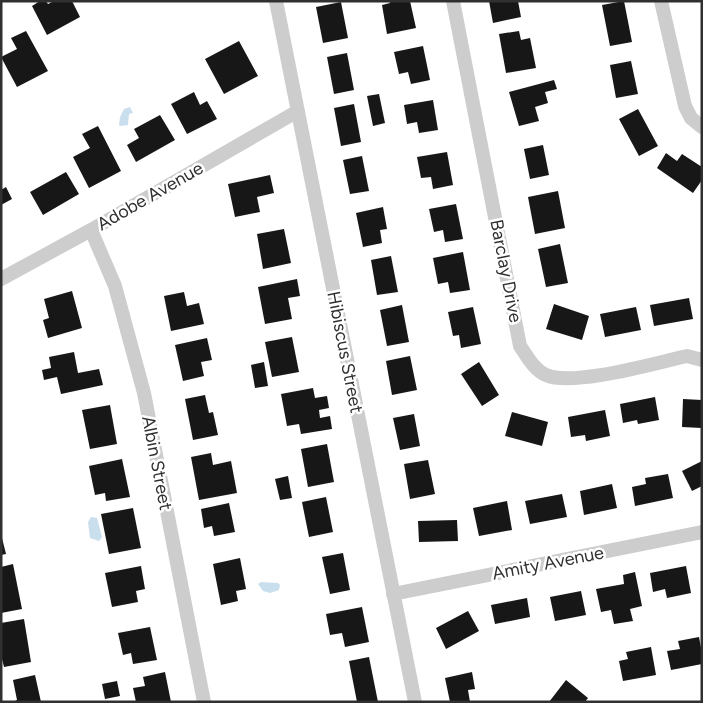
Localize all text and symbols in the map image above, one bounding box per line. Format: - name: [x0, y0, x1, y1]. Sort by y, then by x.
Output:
- street label: Adobe Avenue: [93, 157, 207, 235]
- street label: Barclay Drive: [485, 218, 527, 325]
- street label: Hibiscus Street: [322, 289, 368, 415]
- street label: Albin Street: [137, 414, 177, 512]
- street label: Amity Avenue: [490, 541, 606, 585]

